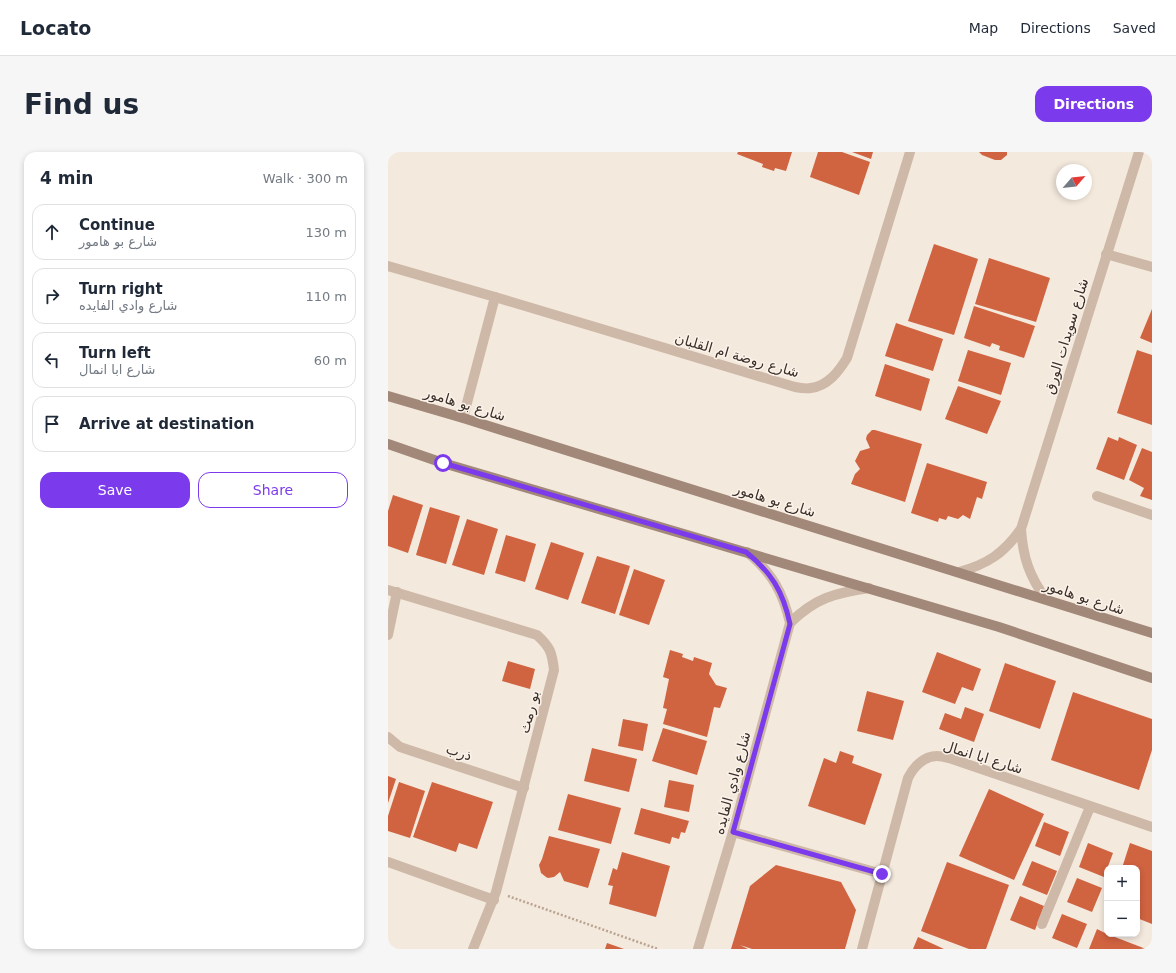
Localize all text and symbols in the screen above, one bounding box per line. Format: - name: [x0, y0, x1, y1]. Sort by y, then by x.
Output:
- text: Locato: [20, 17, 91, 39]
- text: Map: [969, 20, 998, 36]
- text: Directions: [1020, 20, 1091, 36]
- text: Saved: [1113, 20, 1156, 36]
- button: Directions: [1035, 86, 1152, 122]
- text: Find us: [24, 88, 139, 121]
- north arrow: [1056, 164, 1092, 200]
- text: 4 min: [40, 168, 93, 188]
- text: Walk · 300 m: [263, 171, 348, 186]
- text: Continue: [79, 216, 155, 234]
- icon: ahead: [41, 221, 63, 243]
- text: 130 m: [305, 225, 347, 240]
- text: شارع بو هامور: [79, 234, 157, 249]
- street label: شارع سويدات الورق: [1041, 276, 1092, 396]
- text: Turn right: [79, 280, 163, 298]
- icon: right: [41, 285, 63, 307]
- text: 110 m: [305, 289, 347, 304]
- text: شارع وادي الفايده: [79, 298, 177, 313]
- street label: شارع روضة ام القلبان: [673, 330, 801, 381]
- text: Turn left: [79, 344, 151, 362]
- icon: left: [41, 349, 63, 371]
- text: 60 m: [314, 353, 347, 368]
- text: شارع ابا انمال: [79, 362, 156, 377]
- street label: شارع بو هامور: [421, 384, 508, 425]
- icon: arrive: [41, 413, 63, 435]
- text: Arrive at destination: [79, 415, 254, 433]
- route start: [434, 454, 452, 472]
- button: Save: [40, 472, 190, 508]
- button: Share: [198, 472, 348, 508]
- street label: شارع بو هامور: [731, 480, 818, 521]
- street label: شارع بو هامور: [1040, 576, 1127, 619]
- street label: بو رمث: [516, 689, 543, 735]
- street label: شارع وادي الفايده: [711, 730, 754, 836]
- street label: شارع ابا انمال: [941, 737, 1025, 778]
- street label: ذرب: [444, 740, 474, 765]
- route end: [873, 865, 891, 883]
- map controls: [1104, 865, 1140, 937]
- button: +: [1104, 865, 1140, 901]
- button: −: [1104, 901, 1140, 937]

